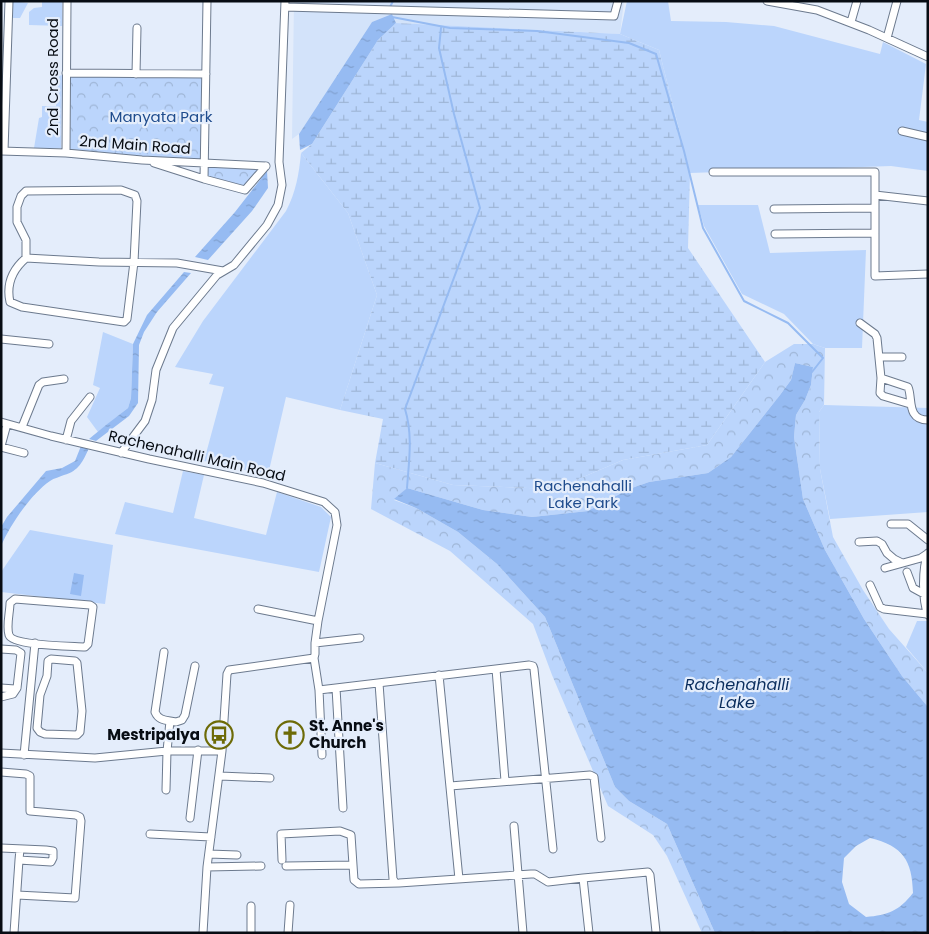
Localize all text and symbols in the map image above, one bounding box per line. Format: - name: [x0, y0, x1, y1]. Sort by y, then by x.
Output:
- street label: 2nd Cross Road: [42, 18, 63, 136]
- park label: Manyata Park: [110, 106, 213, 127]
- street label: 2nd Main Road: [79, 130, 191, 159]
- street label: Rachenahalli Main Road: [106, 425, 288, 486]
- park label: Rachenahalli Lake Park: [534, 475, 632, 513]
- water label: Rachenahalli Lake: [685, 673, 790, 714]
- place label: St. Anne's Church: [309, 715, 384, 753]
- bus stop icon: Mestripalya: [204, 720, 234, 750]
- church icon: St. Anne's Church: [275, 720, 305, 750]
- place label: Mestripalya: [107, 724, 200, 745]

